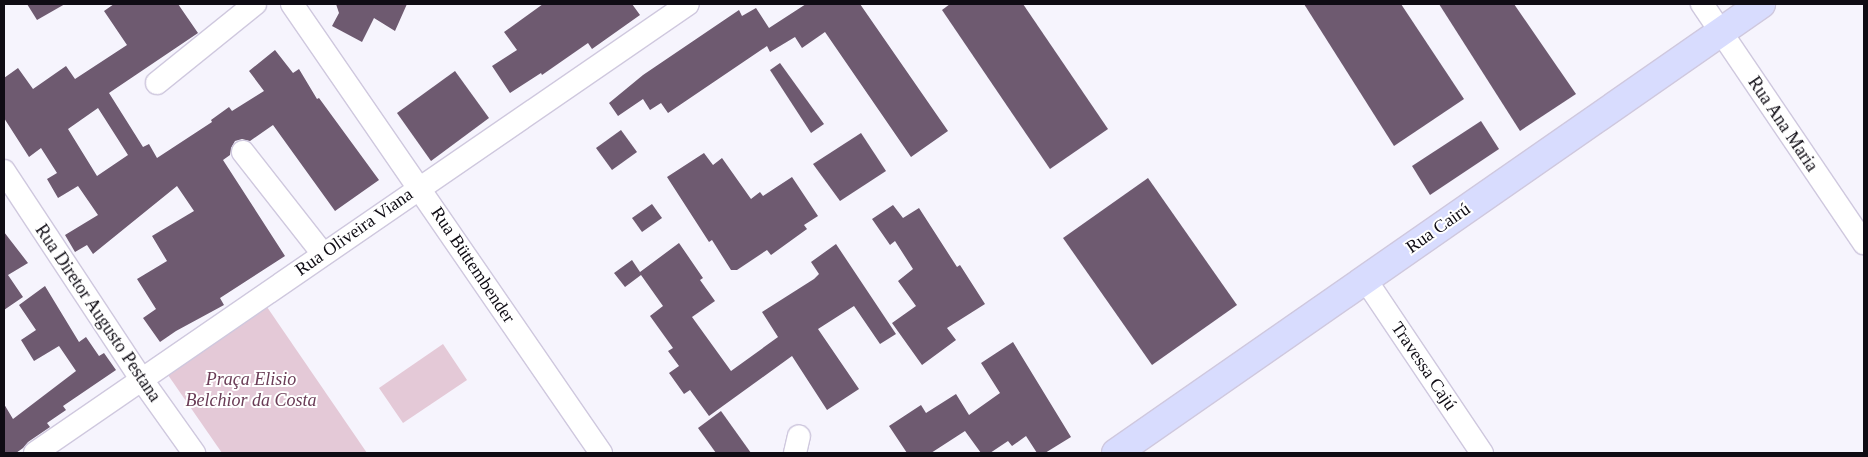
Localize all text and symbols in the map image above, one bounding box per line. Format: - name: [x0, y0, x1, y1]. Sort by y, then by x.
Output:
- street label: Rua Ana Maria: [1743, 72, 1823, 176]
- street label: Rua Oliveira Viana: [291, 183, 417, 281]
- street label: Rua Cairú: [1402, 198, 1474, 258]
- street label: Rua Büttembender: [426, 203, 520, 327]
- street label: Rua Diretor Augusto Pestana: [30, 220, 166, 406]
- street label: Travessa Cajú: [1387, 318, 1461, 414]
- park label: Praça Elisio Belchior da Costa: [186, 369, 316, 412]

